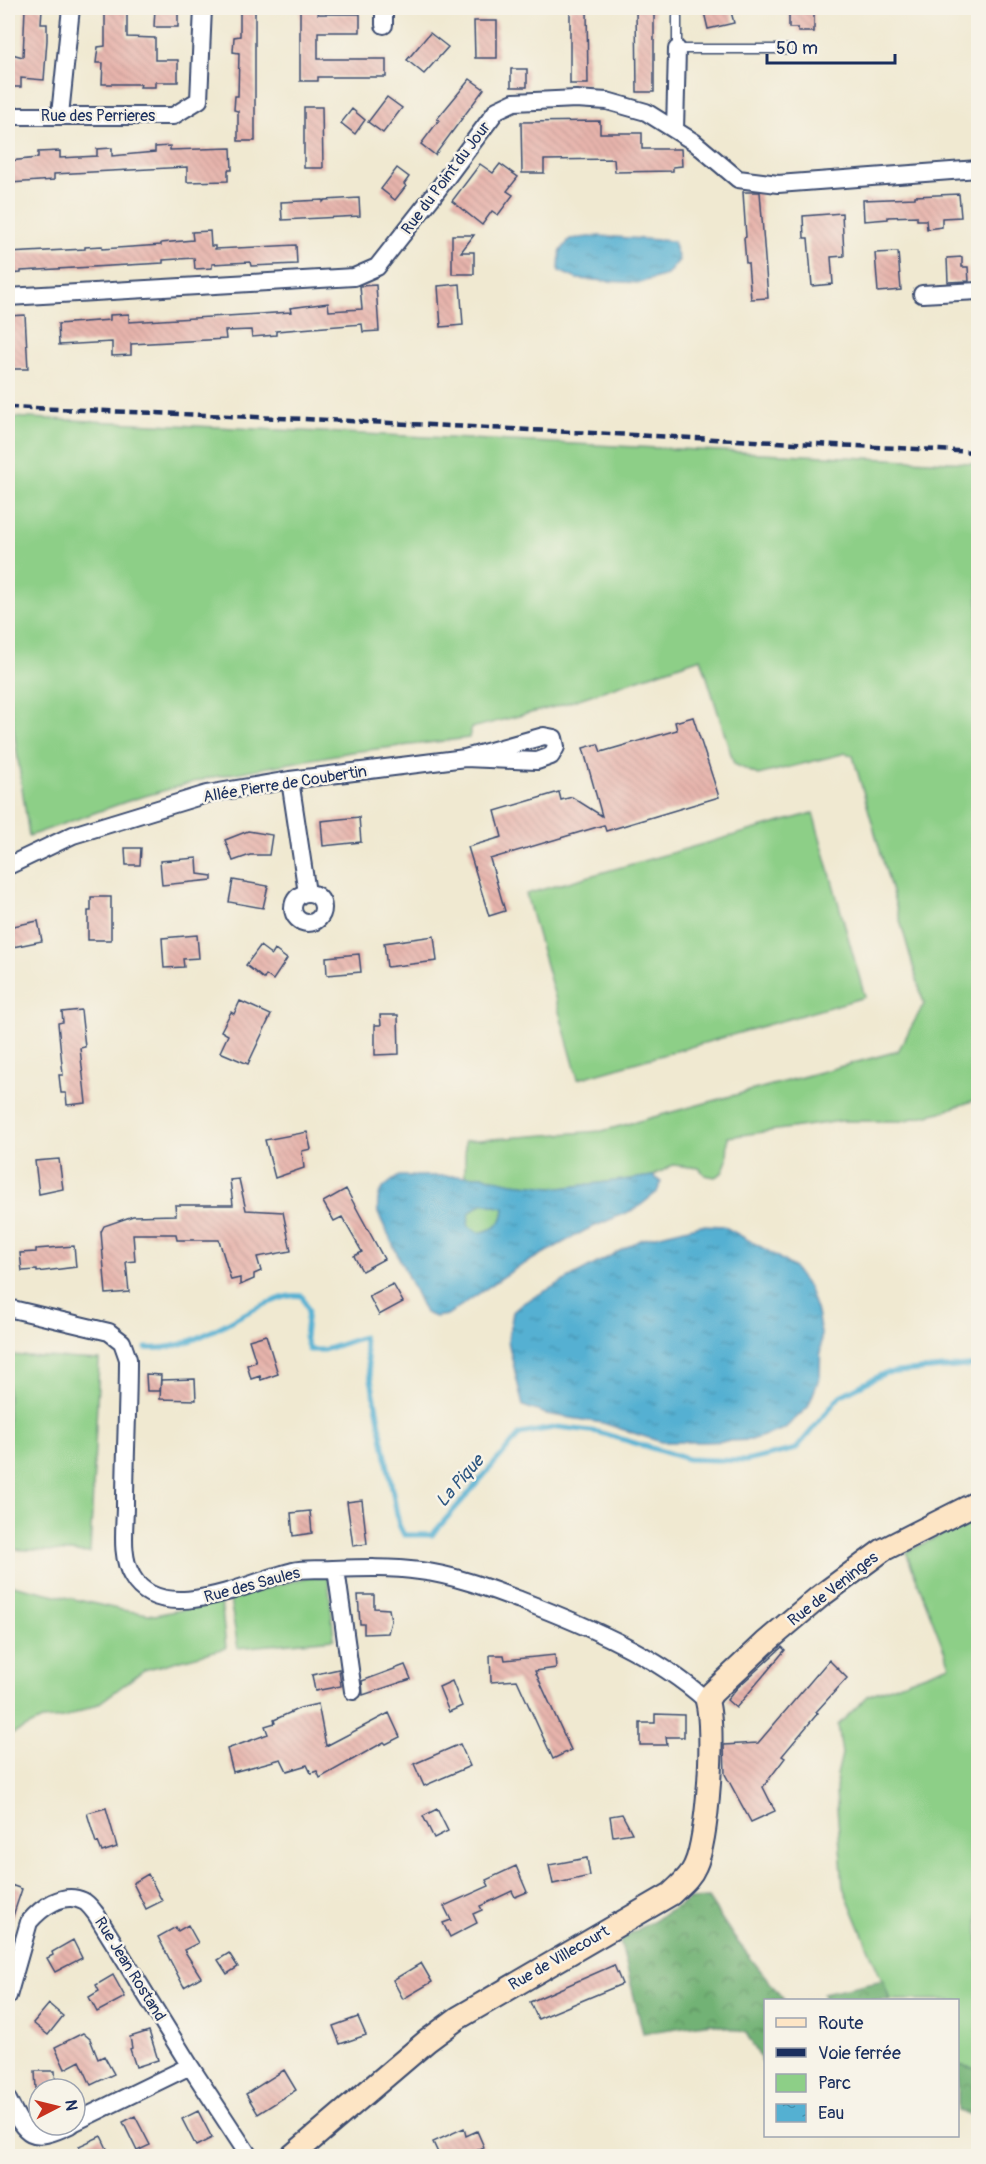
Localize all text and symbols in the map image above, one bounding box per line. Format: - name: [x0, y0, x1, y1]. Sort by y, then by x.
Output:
- scale bar: [767, 27, 894, 65]
- text: 50 m: [776, 37, 818, 60]
- street label: Rue des Perrieres: [41, 106, 155, 126]
- street label: Rue du Point du Jour: [397, 117, 495, 238]
- street label: Allée Pierre de Coubertin: [202, 761, 368, 807]
- water label: La Pique: [431, 1448, 490, 1512]
- street label: Rue de Veninges: [784, 1548, 882, 1630]
- street label: Rue des Saules: [202, 1563, 302, 1607]
- street label: Rue Jean Rostand: [90, 1913, 170, 2025]
- street label: Rue de Villecourt: [505, 1921, 613, 1995]
- legend: [764, 1999, 959, 2137]
- text: Route: [818, 2012, 863, 2035]
- text: Voie ferrée: [818, 2042, 901, 2065]
- text: Parc: [818, 2072, 851, 2095]
- north arrow: [27, 2077, 87, 2137]
- text: N: [60, 2099, 82, 2112]
- text: Eau: [818, 2102, 844, 2125]

